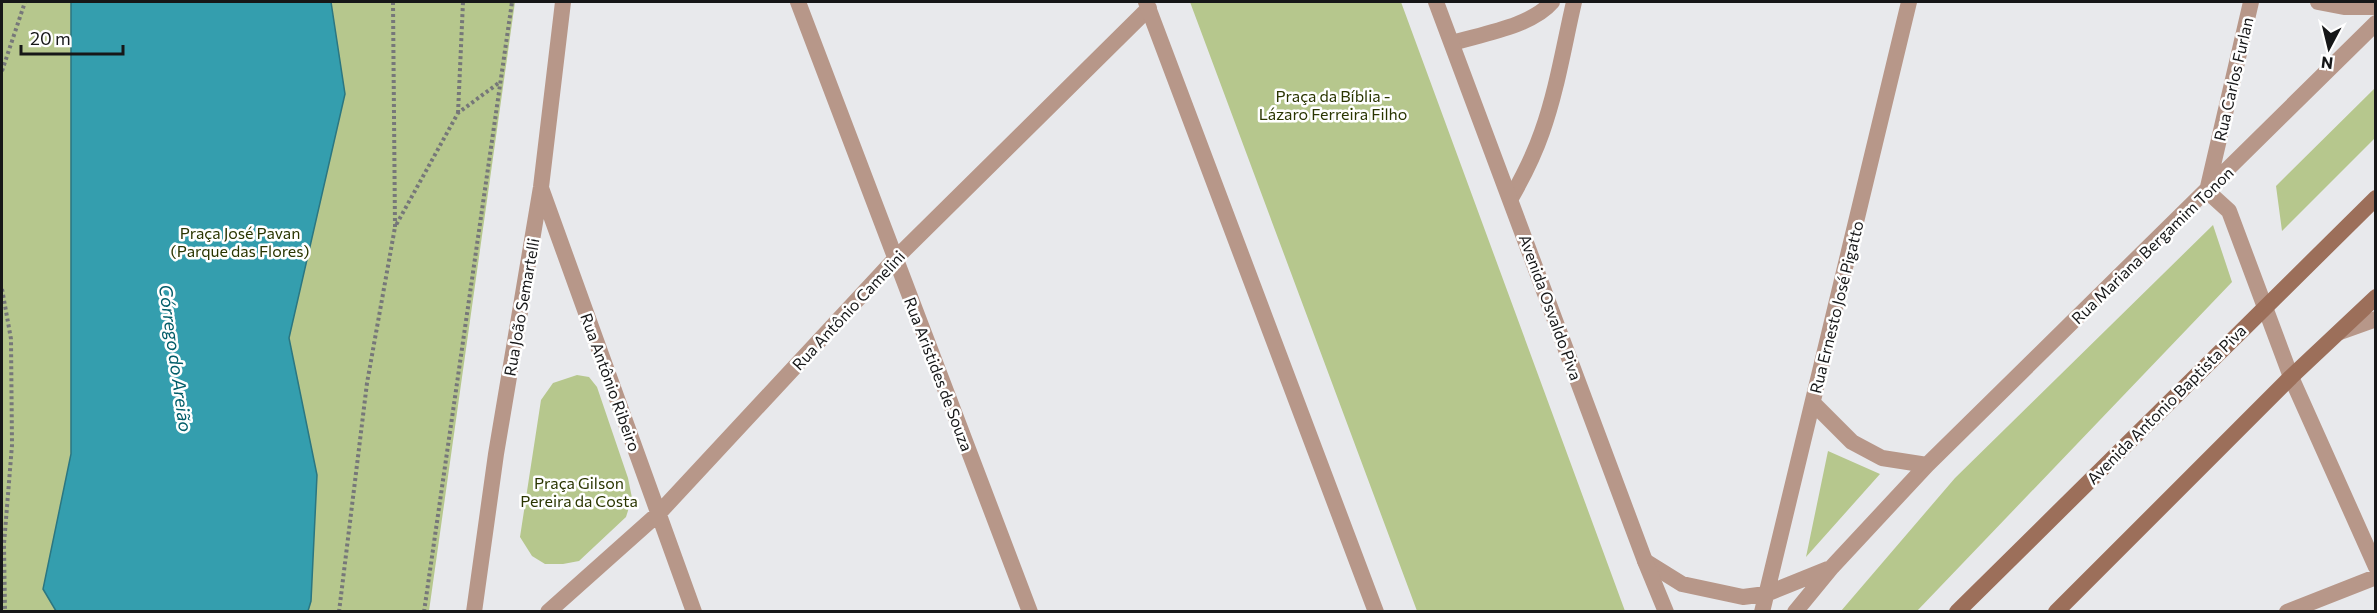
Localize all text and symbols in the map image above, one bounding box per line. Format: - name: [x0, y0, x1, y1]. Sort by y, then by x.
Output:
- street label: Rua Carlos Furlan: [2210, 15, 2256, 143]
- scale bar: [21, 18, 123, 56]
- north arrow: [2299, 18, 2359, 78]
- text: 20 m: [30, 27, 71, 49]
- text: N: [2320, 53, 2334, 74]
- park label: Praça da Bíblia - Lázaro Ferreira Filho: [1259, 86, 1407, 123]
- street label: Rua Mariana Bergamim Tonon: [2067, 163, 2237, 327]
- street label: Rua Ernesto José Pigatto: [1805, 219, 1867, 395]
- park label: Praça José Pavan (Parque das Flores): [170, 223, 310, 260]
- street label: Avenida Osvaldo Piva: [1516, 231, 1586, 383]
- street label: Rua João Semartelli: [500, 237, 542, 377]
- street label: Rua Antônio Camelini: [788, 246, 908, 374]
- water label: Córrego do Areião: [155, 283, 197, 433]
- street label: Rua Aristides de Souza: [901, 294, 977, 454]
- street label: Rua Antônio Ribeiro: [577, 310, 645, 454]
- street label: Avenida Antonio Baptista Piva: [2082, 320, 2250, 488]
- park label: Praça Gilson Pereira da Costa: [520, 473, 638, 510]

